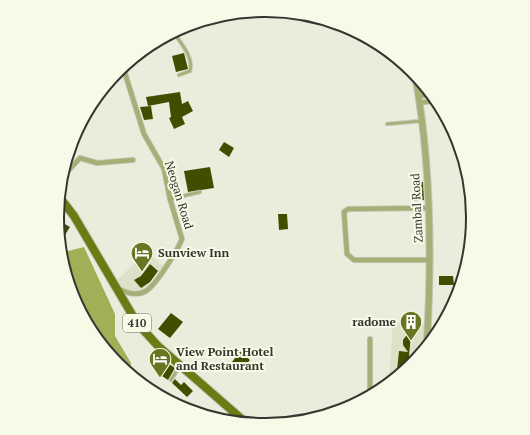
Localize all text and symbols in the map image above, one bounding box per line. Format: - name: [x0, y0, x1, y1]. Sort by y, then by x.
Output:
- street label: Neogan Road: [162, 159, 197, 231]
- street label: Zambal Road: [407, 173, 426, 243]
- hotel icon: Sunview Inn: [129, 240, 155, 273]
- place label: Sunview Inn: [158, 245, 229, 260]
- building icon: radome: [398, 309, 424, 342]
- road number: 410: [123, 314, 151, 332]
- place label: radome: [352, 314, 397, 329]
- place label: View Point Hotel and Restaurant: [176, 344, 273, 373]
- hotel icon: View Point Hotel and Restaurant: [147, 346, 173, 379]

